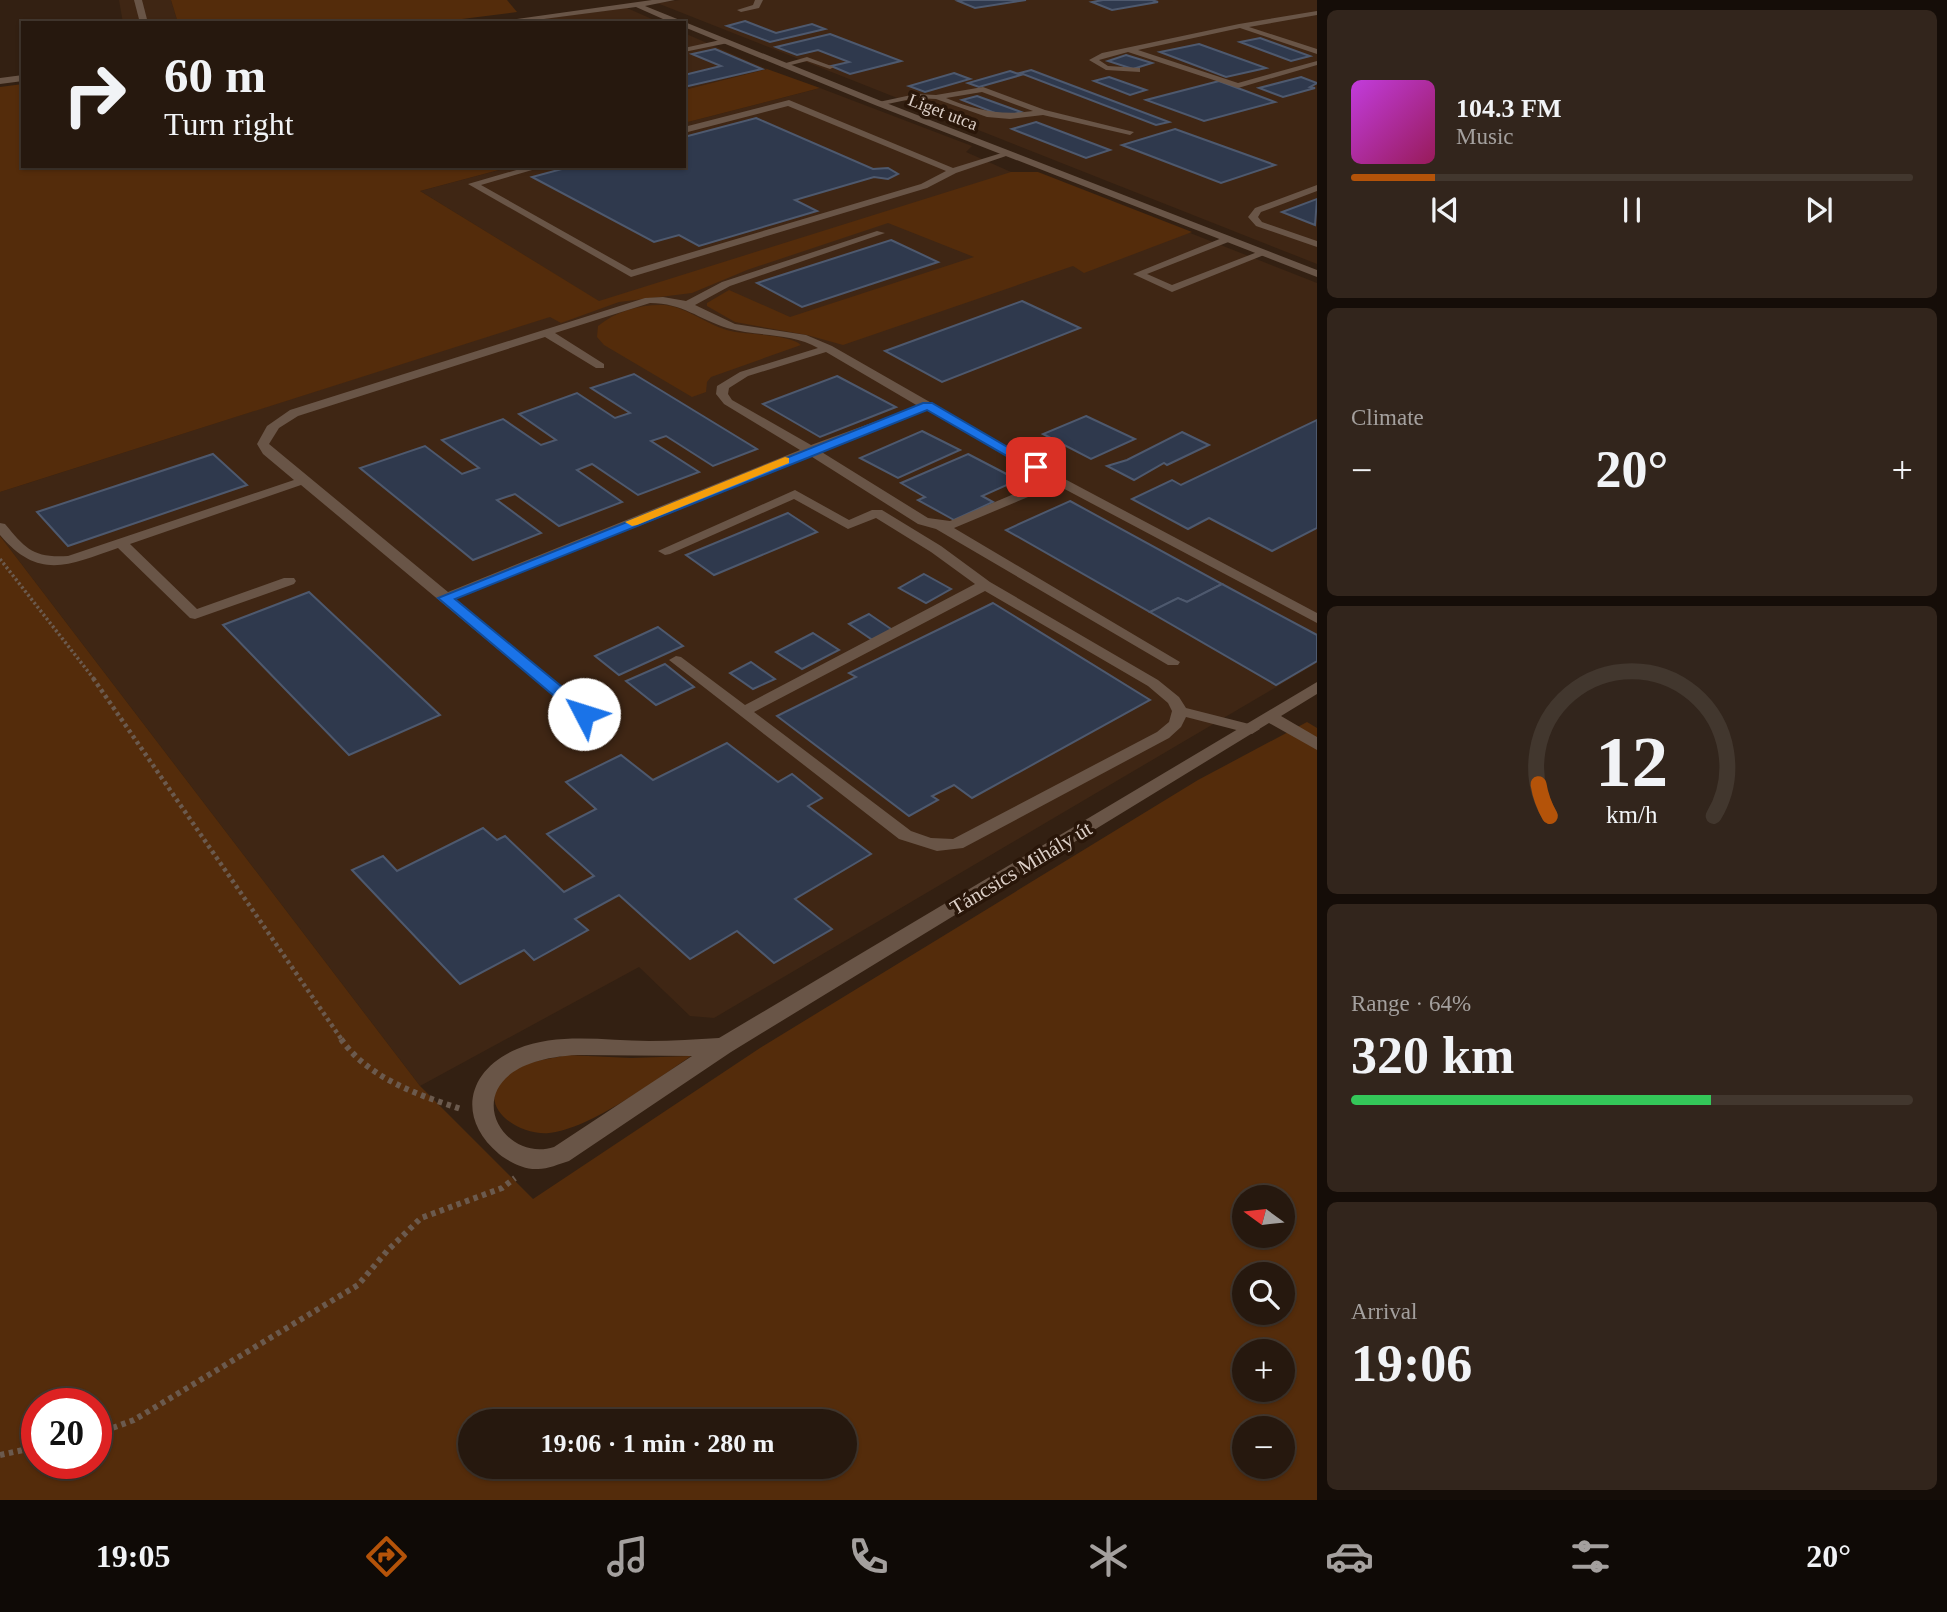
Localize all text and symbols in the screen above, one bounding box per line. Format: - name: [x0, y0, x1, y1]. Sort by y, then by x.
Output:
- text: 60 m: [164, 48, 266, 103]
- icon: right: [49, 49, 140, 140]
- street label: Liget utca: [906, 90, 980, 134]
- text: 104.3 FM: [1456, 94, 1561, 123]
- text: Turn right: [164, 106, 294, 142]
- text: Music: [1456, 124, 1514, 149]
- icon: previous: [1426, 191, 1464, 229]
- icon: pause: [1613, 191, 1651, 229]
- icon: next: [1800, 191, 1838, 229]
- text: Climate: [1351, 405, 1424, 430]
- pin: [1006, 437, 1066, 497]
- text: 20°: [1596, 441, 1668, 498]
- icon: arrive: [1017, 448, 1055, 486]
- text: −: [1351, 449, 1372, 491]
- text: +: [1892, 449, 1913, 491]
- position arrow: [547, 677, 621, 751]
- text: 12: [1596, 721, 1668, 802]
- text: km/h: [1606, 801, 1658, 828]
- street label: Táncsics Mihály út: [946, 816, 1096, 920]
- text: Range · 64%: [1351, 991, 1471, 1016]
- text: 320 km: [1351, 1027, 1514, 1084]
- north arrow: [1232, 1185, 1295, 1248]
- map controls: [1232, 1185, 1295, 1479]
- button: search: [1232, 1262, 1295, 1325]
- text: Arrival: [1351, 1299, 1417, 1324]
- text: 19:06: [1351, 1335, 1472, 1392]
- button: +: [1232, 1339, 1295, 1402]
- speed limit sign: 20: [21, 1388, 112, 1479]
- button: −: [1232, 1416, 1295, 1479]
- text: 19:06 · 1 min · 280 m: [541, 1429, 775, 1458]
- icon: directions: [362, 1532, 411, 1581]
- icon: music: [603, 1532, 652, 1581]
- icon: phone: [844, 1532, 893, 1581]
- icon: climate: [1084, 1532, 1133, 1581]
- icon: car: [1325, 1532, 1374, 1581]
- icon: filters: [1566, 1532, 1615, 1581]
- text: 19:05: [96, 1538, 171, 1574]
- text: 20°: [1806, 1538, 1851, 1574]

